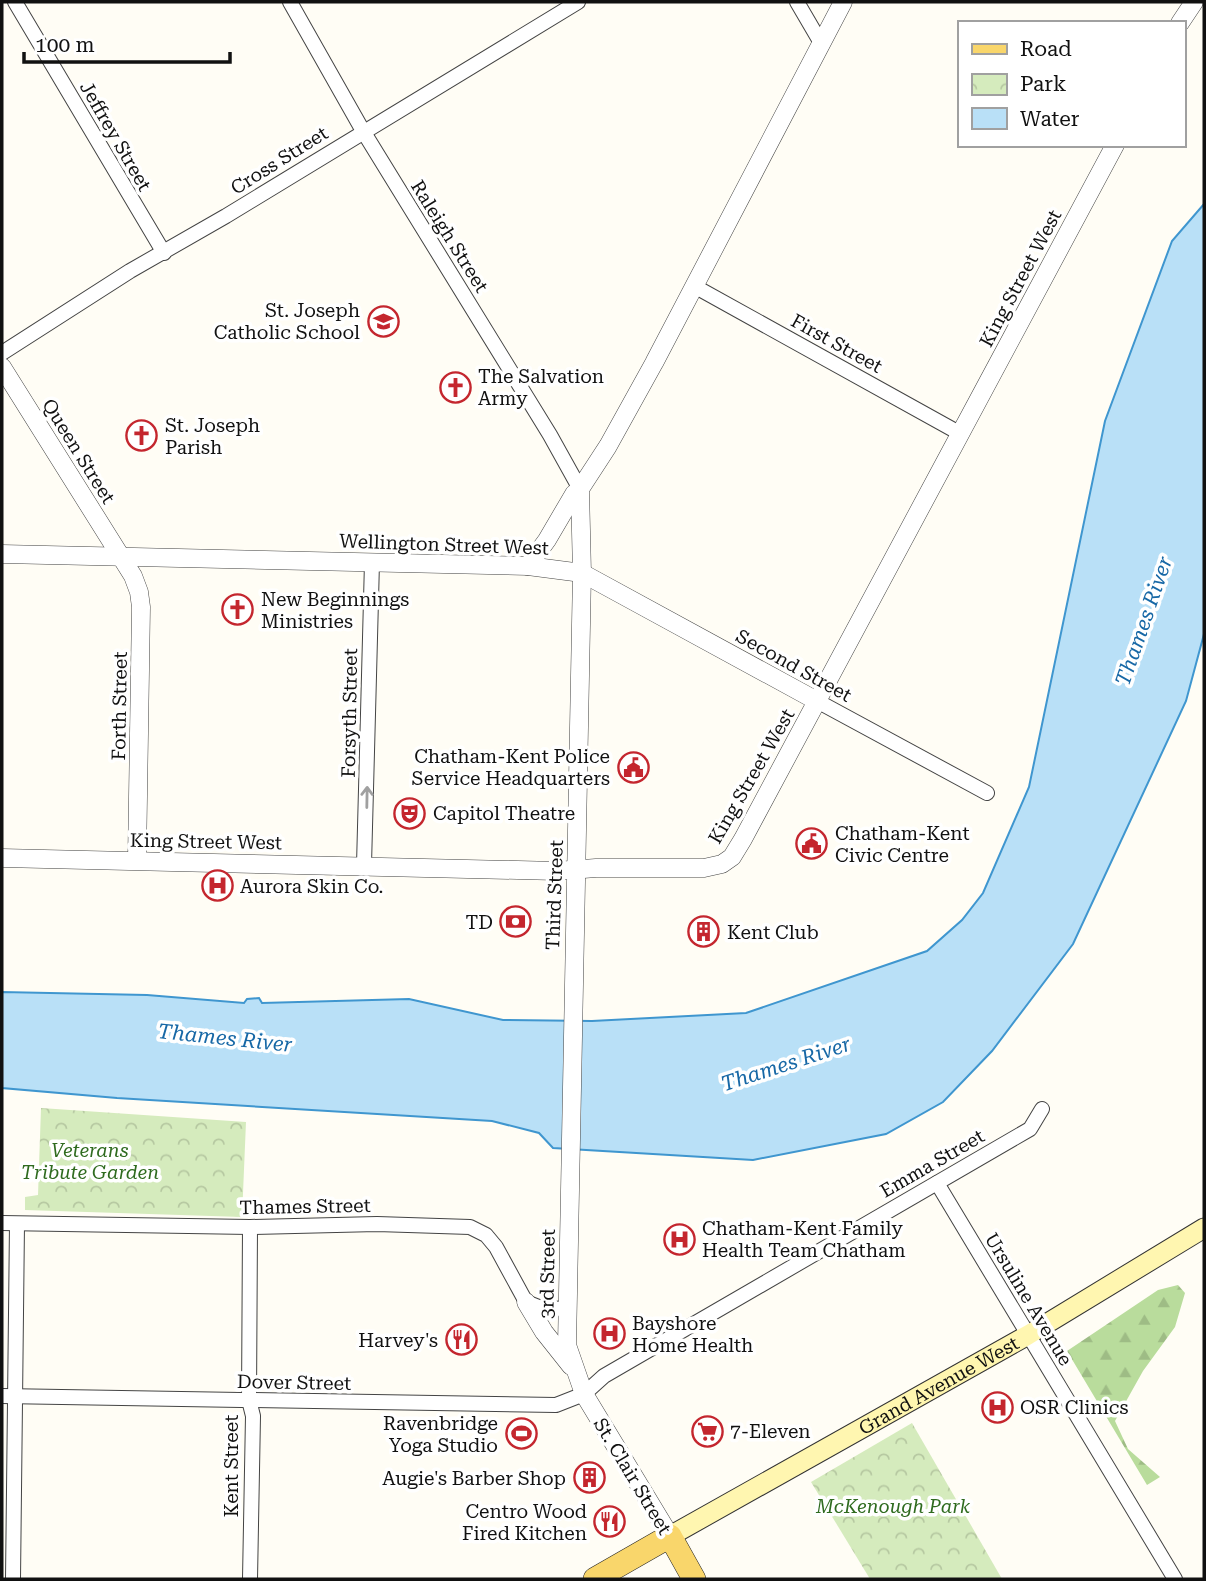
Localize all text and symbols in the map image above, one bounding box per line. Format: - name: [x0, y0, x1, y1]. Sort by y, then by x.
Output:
- scale bar: [24, 21, 231, 65]
- legend: [958, 21, 1185, 147]
- text: 100 m: [35, 33, 95, 57]
- text: Road: [1020, 37, 1072, 61]
- text: Park: [1020, 72, 1066, 96]
- street label: Jeffrey Street: [75, 77, 156, 195]
- text: Water: [1020, 107, 1080, 131]
- street label: Cross Street: [226, 121, 332, 199]
- street label: Raleigh Street: [406, 176, 493, 297]
- street label: King Street West: [975, 206, 1066, 351]
- place label: St. Joseph Catholic School: [214, 299, 360, 344]
- school or university icon: St. Joseph Catholic School: [366, 304, 400, 338]
- street label: First Street: [787, 309, 886, 378]
- place label: The Salvation Army: [478, 365, 604, 410]
- church icon: The Salvation Army: [438, 370, 472, 404]
- street label: Queen Street: [37, 395, 120, 508]
- place label: St. Joseph Parish: [165, 414, 260, 459]
- church icon: St. Joseph Parish: [125, 419, 159, 453]
- street label: Wellington Street West: [339, 529, 549, 560]
- water label: Thames River: [1111, 553, 1177, 689]
- place label: New Beginnings Ministries: [261, 588, 409, 633]
- church icon: New Beginnings Ministries: [221, 593, 255, 627]
- street label: Second Street: [732, 624, 856, 707]
- street label: Forsyth Street: [337, 648, 362, 778]
- street label: Forth Street: [107, 651, 132, 761]
- street label: King Street West: [703, 705, 799, 848]
- place label: Chatham-Kent Police Service Headquarters: [412, 745, 610, 790]
- public building icon: Chatham-Kent Police Service Headquarters: [616, 750, 650, 784]
- one-way arrow: [360, 786, 373, 809]
- theatre icon: Capitol Theatre: [393, 796, 427, 830]
- place label: Capitol Theatre: [433, 802, 575, 825]
- place label: Chatham-Kent Civic Centre: [835, 822, 970, 867]
- public building icon: Chatham-Kent Civic Centre: [795, 827, 829, 861]
- street label: King Street West: [130, 829, 282, 854]
- street label: Third Street: [541, 840, 568, 950]
- hospital icon: Aurora Skin Co.: [200, 869, 234, 903]
- place label: Aurora Skin Co.: [240, 875, 383, 898]
- bank icon: TD: [499, 905, 533, 939]
- place label: TD: [466, 911, 493, 934]
- building icon: Kent Club: [687, 915, 721, 949]
- place label: Kent Club: [727, 921, 819, 944]
- water label: Thames River: [157, 1019, 294, 1057]
- water label: Thames River: [718, 1032, 854, 1096]
- street label: Emma Street: [876, 1124, 988, 1203]
- park label: Veterans Tribute Garden: [21, 1139, 159, 1184]
- street label: Thames Street: [239, 1194, 371, 1219]
- place label: Chatham-Kent Family Health Team Chatham: [702, 1217, 906, 1262]
- hospital icon: Chatham-Kent Family Health Team Chatham: [662, 1222, 696, 1256]
- street label: 3rd Street: [535, 1229, 560, 1319]
- street label: Ursuline Avenue: [980, 1229, 1077, 1370]
- place label: Bayshore Home Health: [632, 1312, 753, 1357]
- hospital icon: Bayshore Home Health: [592, 1317, 626, 1351]
- restaurant icon: Harvey's: [444, 1323, 478, 1357]
- place label: Harvey's: [358, 1329, 438, 1352]
- street label: Grand Avenue West: [855, 1332, 1023, 1440]
- street label: Dover Street: [237, 1370, 351, 1395]
- hospital icon: OSR Clinics: [980, 1390, 1014, 1424]
- place label: OSR Clinics: [1020, 1396, 1128, 1419]
- place label: Ravenbridge Yoga Studio: [383, 1412, 498, 1457]
- street label: St. Clair Street: [589, 1414, 676, 1539]
- supermarket icon: 7-Eleven: [690, 1414, 724, 1448]
- street label: Kent Street: [220, 1415, 243, 1517]
- sports icon: Ravenbridge Yoga Studio: [504, 1417, 538, 1451]
- place label: 7-Eleven: [730, 1420, 811, 1443]
- building icon: Augie's Barber Shop: [572, 1461, 606, 1495]
- place label: Augie's Barber Shop: [382, 1467, 566, 1490]
- park label: McKenough Park: [815, 1495, 971, 1518]
- place label: Centro Wood Fired Kitchen: [462, 1500, 587, 1545]
- restaurant icon: Centro Wood Fired Kitchen: [593, 1505, 627, 1539]

